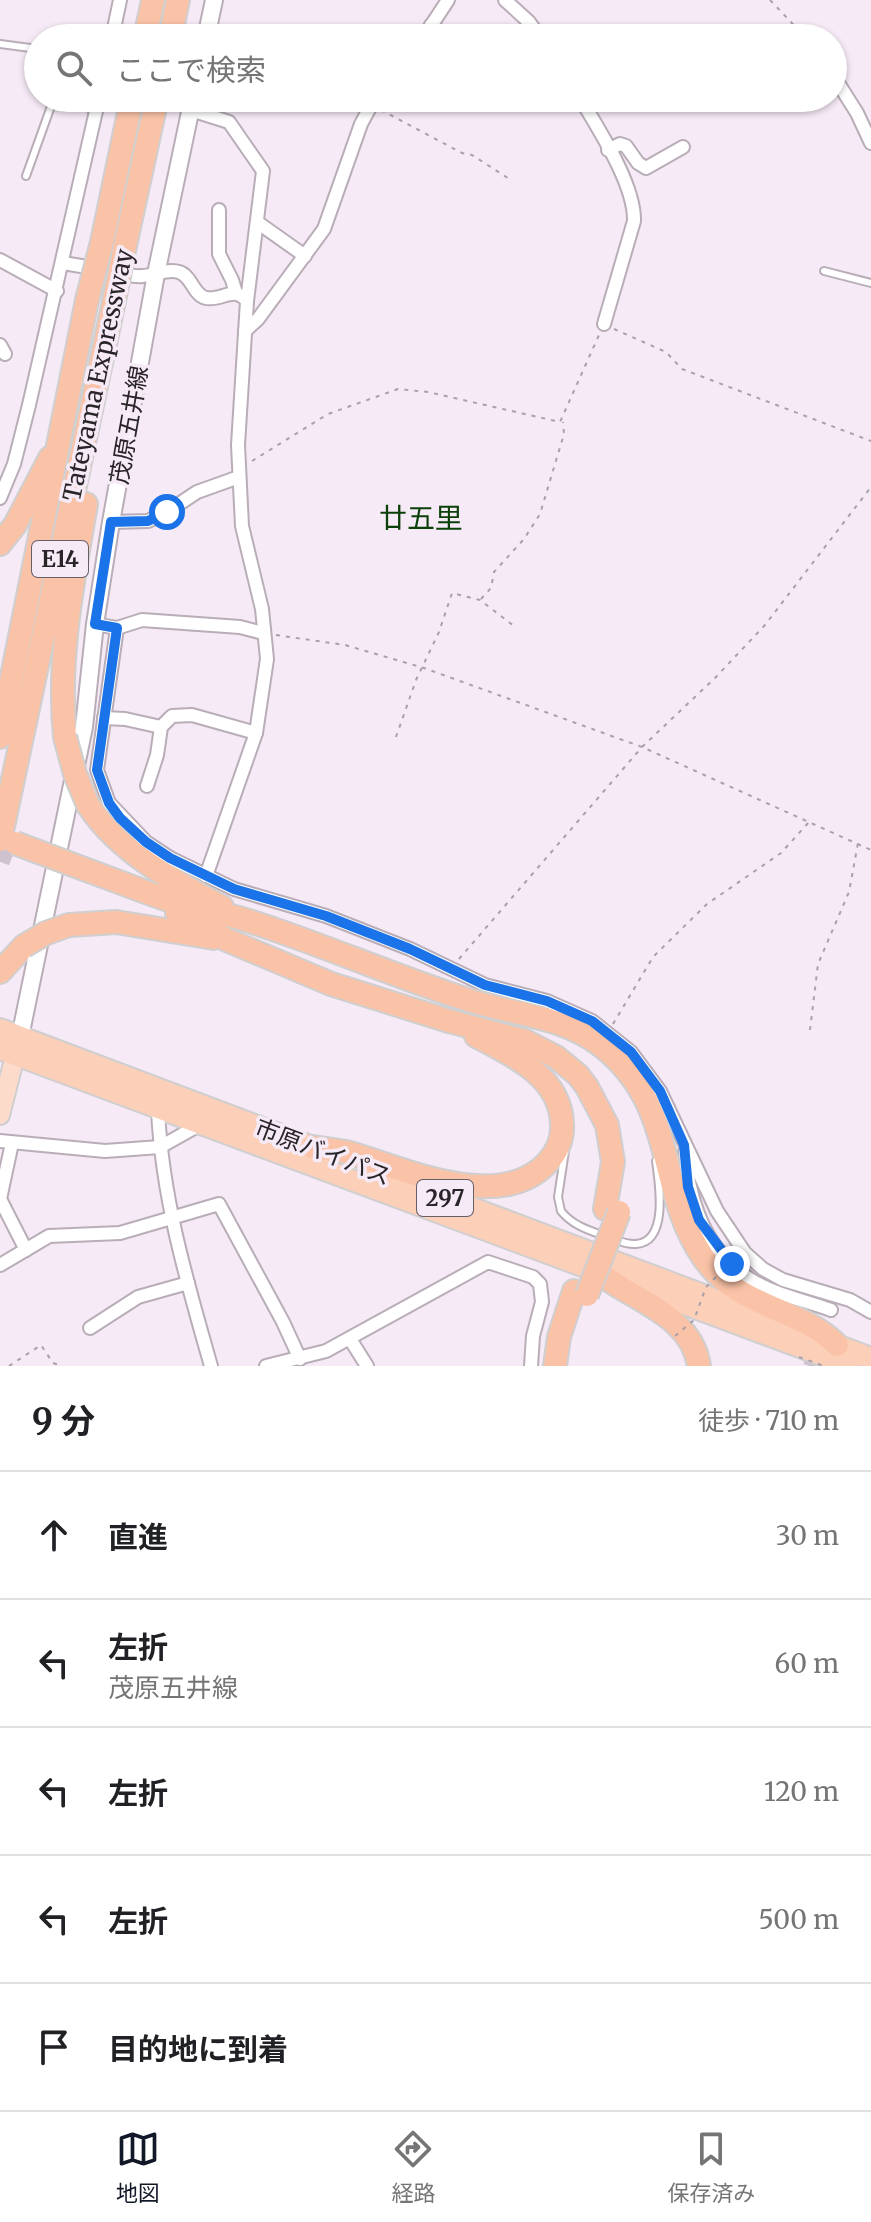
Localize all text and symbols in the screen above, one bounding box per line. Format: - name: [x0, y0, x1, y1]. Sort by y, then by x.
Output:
- search box: [24, 24, 847, 112]
- icon: search: [52, 46, 96, 90]
- text: ここで検索: [116, 51, 266, 89]
- street label: Tateyama Expressway: [56, 246, 140, 504]
- street label: 茂原五井線: [103, 363, 155, 487]
- route start: [149, 494, 185, 530]
- district label: 廿五里: [379, 500, 463, 536]
- road number: E14: [32, 541, 88, 577]
- street label: 市原バイパス: [250, 1112, 396, 1192]
- road number: 297: [417, 1180, 473, 1216]
- route end: [714, 1246, 750, 1282]
- text: 9 分: [32, 1400, 95, 1442]
- text: 徒歩 · 710 m: [698, 1404, 839, 1437]
- icon: ahead: [32, 1513, 76, 1557]
- text: 直進: [108, 1518, 168, 1556]
- text: 30 m: [776, 1519, 839, 1552]
- text: 左折: [108, 1628, 168, 1666]
- icon: left: [32, 1641, 76, 1685]
- text: 60 m: [775, 1647, 839, 1680]
- text: 茂原五井線: [108, 1671, 238, 1704]
- icon: left: [32, 1769, 76, 1813]
- text: 左折: [108, 1774, 168, 1812]
- text: 120 m: [764, 1775, 839, 1808]
- icon: left: [32, 1897, 76, 1941]
- text: 左折: [108, 1902, 168, 1940]
- text: 500 m: [759, 1903, 839, 1936]
- icon: arrive: [32, 2025, 76, 2069]
- text: 目的地に到着: [108, 2030, 288, 2068]
- tab: 地図: [116, 2127, 160, 2207]
- tab: 経路: [391, 2127, 435, 2207]
- tab: 保存済み: [667, 2127, 755, 2207]

